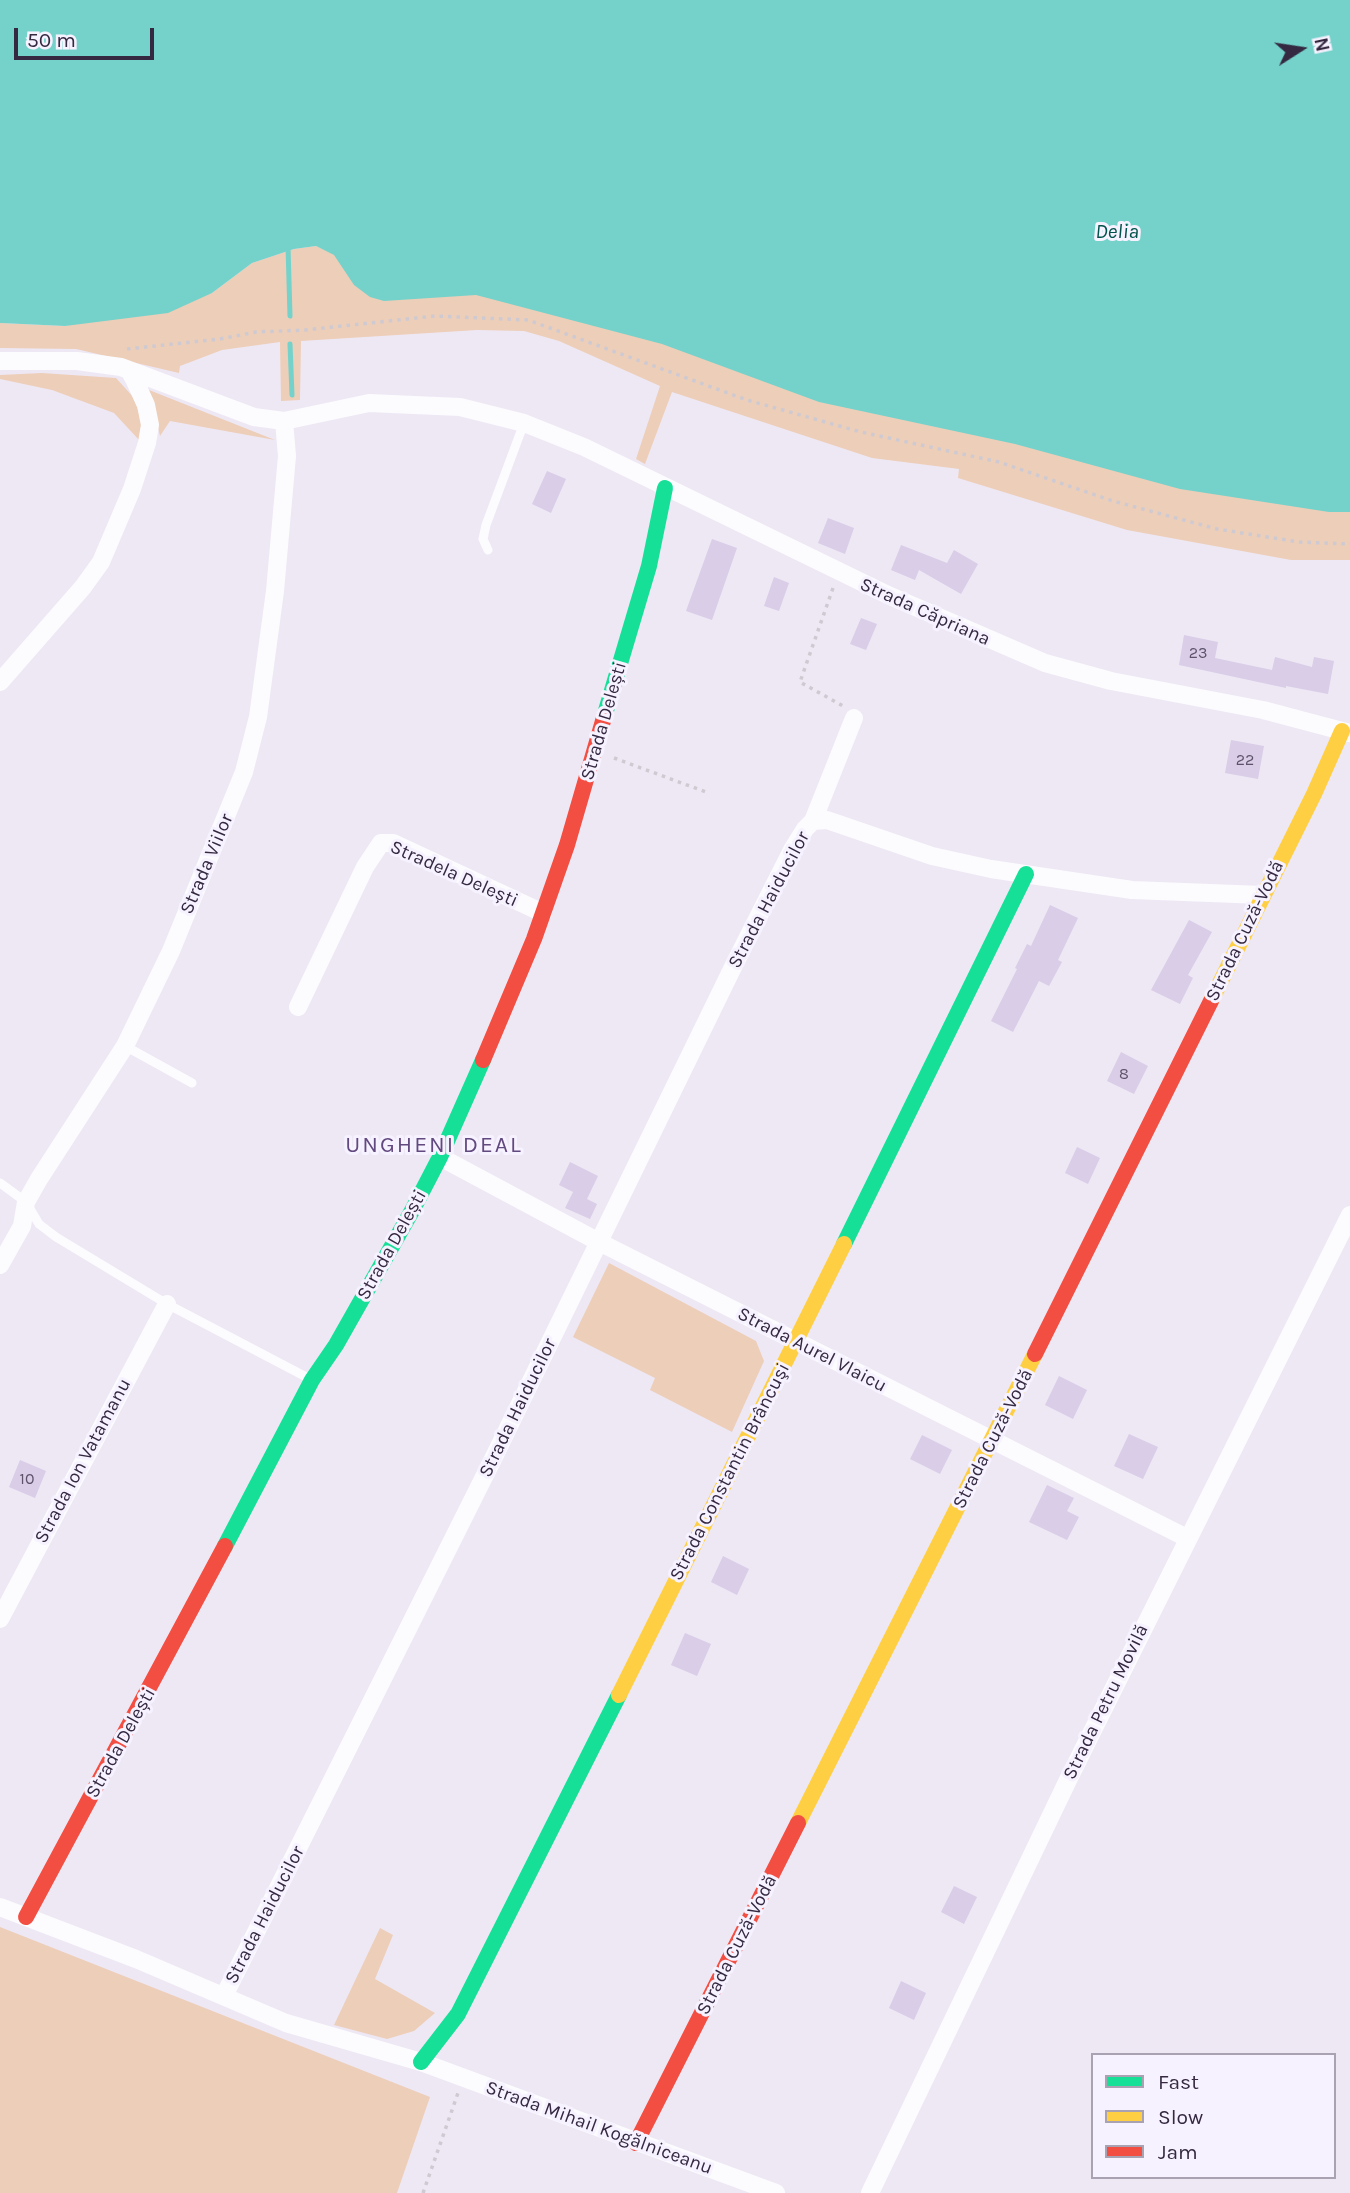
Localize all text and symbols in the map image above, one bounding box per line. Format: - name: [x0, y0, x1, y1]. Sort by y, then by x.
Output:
- scale bar: [18, 14, 158, 58]
- north arrow: [1266, 14, 1336, 84]
- text: 50 m: [27, 28, 76, 52]
- text: N: [1309, 36, 1334, 54]
- water label: Delia: [1095, 219, 1139, 245]
- street label: Strada Căpriana: [856, 573, 994, 651]
- house number: 23: [1189, 643, 1207, 663]
- street label: Strada Delești: [576, 659, 632, 783]
- house number: 22: [1236, 750, 1254, 770]
- street label: Strada Viilor: [176, 810, 238, 918]
- street label: Strada Haiducilor: [723, 828, 815, 972]
- street label: Stradela Delești: [387, 836, 521, 912]
- street label: Strada Cuză-Vodă: [1201, 857, 1289, 1005]
- house number: 8: [1119, 1064, 1129, 1084]
- district label: UNGHENI DEAL: [347, 1131, 521, 1159]
- street label: Strada Delești: [352, 1186, 432, 1304]
- street label: Strada Aurel Vlaicu: [734, 1303, 890, 1397]
- street label: Strada Haiducilor: [474, 1335, 562, 1481]
- street label: Strada Constantin Brâncuşi: [665, 1359, 795, 1585]
- street label: Strada Cuză-Vodă: [948, 1365, 1038, 1513]
- street label: Strada Ion Vatamanu: [30, 1375, 136, 1547]
- house number: 10: [20, 1469, 34, 1489]
- street label: Strada Petru Movilă: [1059, 1621, 1153, 1783]
- street label: Strada Delești: [81, 1684, 161, 1802]
- street label: Strada Haiducilor: [220, 1842, 310, 1988]
- street label: Strada Cuză-Vodă: [692, 1871, 782, 2019]
- legend: [1091, 2053, 1336, 2179]
- text: Fast: [1158, 2070, 1199, 2094]
- street label: Strada Mihail Kogălniceanu: [482, 2076, 716, 2180]
- text: Slow: [1158, 2105, 1203, 2129]
- text: Jam: [1158, 2140, 1198, 2164]

